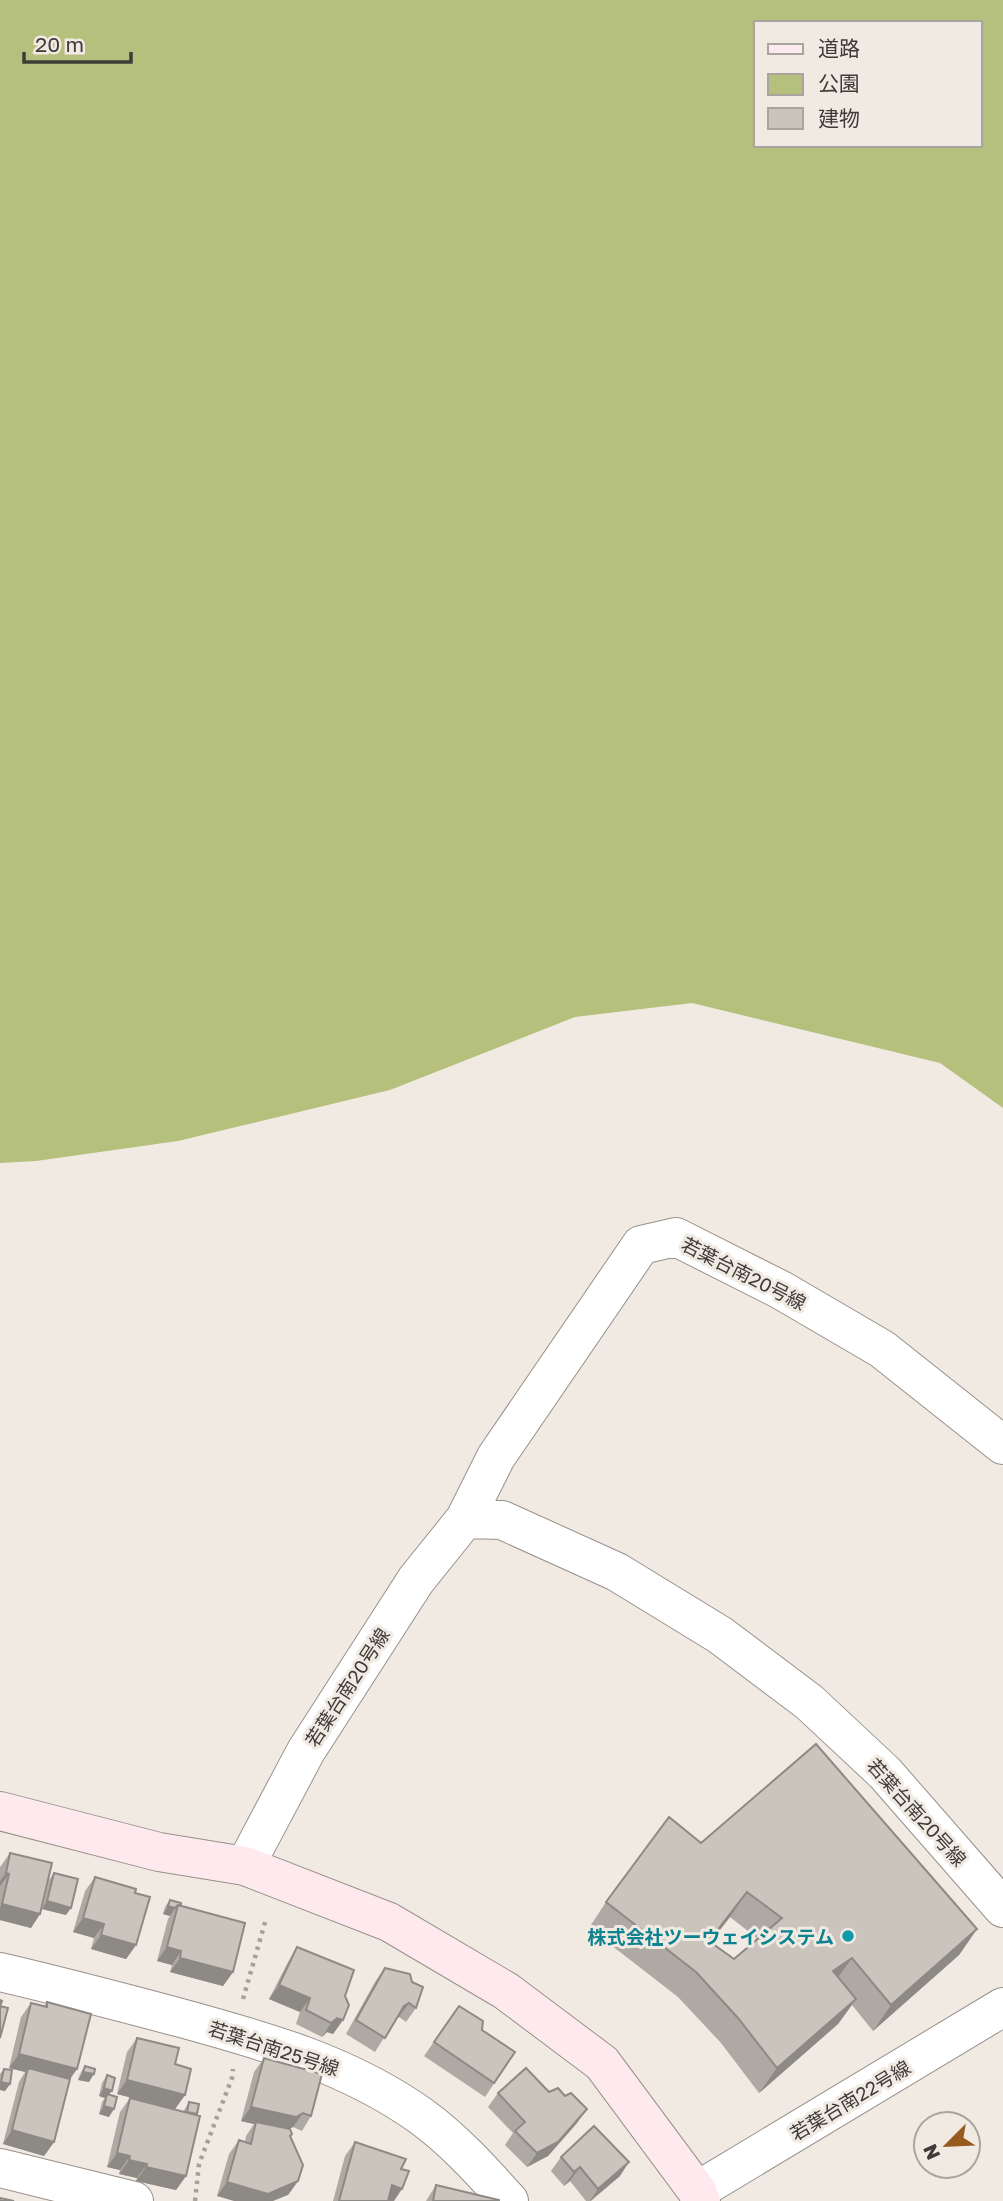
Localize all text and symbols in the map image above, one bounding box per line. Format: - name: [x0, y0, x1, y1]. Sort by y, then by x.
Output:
- scale bar: [24, 21, 131, 65]
- legend: [754, 21, 982, 147]
- text: 20 m: [35, 31, 84, 57]
- text: 道路: [818, 35, 860, 61]
- text: 公園: [818, 70, 860, 96]
- text: 建物: [818, 105, 860, 131]
- street label: 若葉台南20号線: [678, 1232, 810, 1314]
- street label: 若葉台南20号線: [300, 1623, 394, 1751]
- street label: 若葉台南20号線: [863, 1753, 971, 1871]
- place label: 株式会社ツーウェイシステム: [588, 1925, 834, 1948]
- marker: 株式会社ツーウェイシステム: [840, 1928, 856, 1944]
- street label: 若葉台南25号線: [206, 2016, 342, 2080]
- street label: 若葉台南22号線: [786, 2055, 914, 2145]
- north arrow: [912, 2110, 982, 2180]
- text: N: [918, 2141, 944, 2163]

